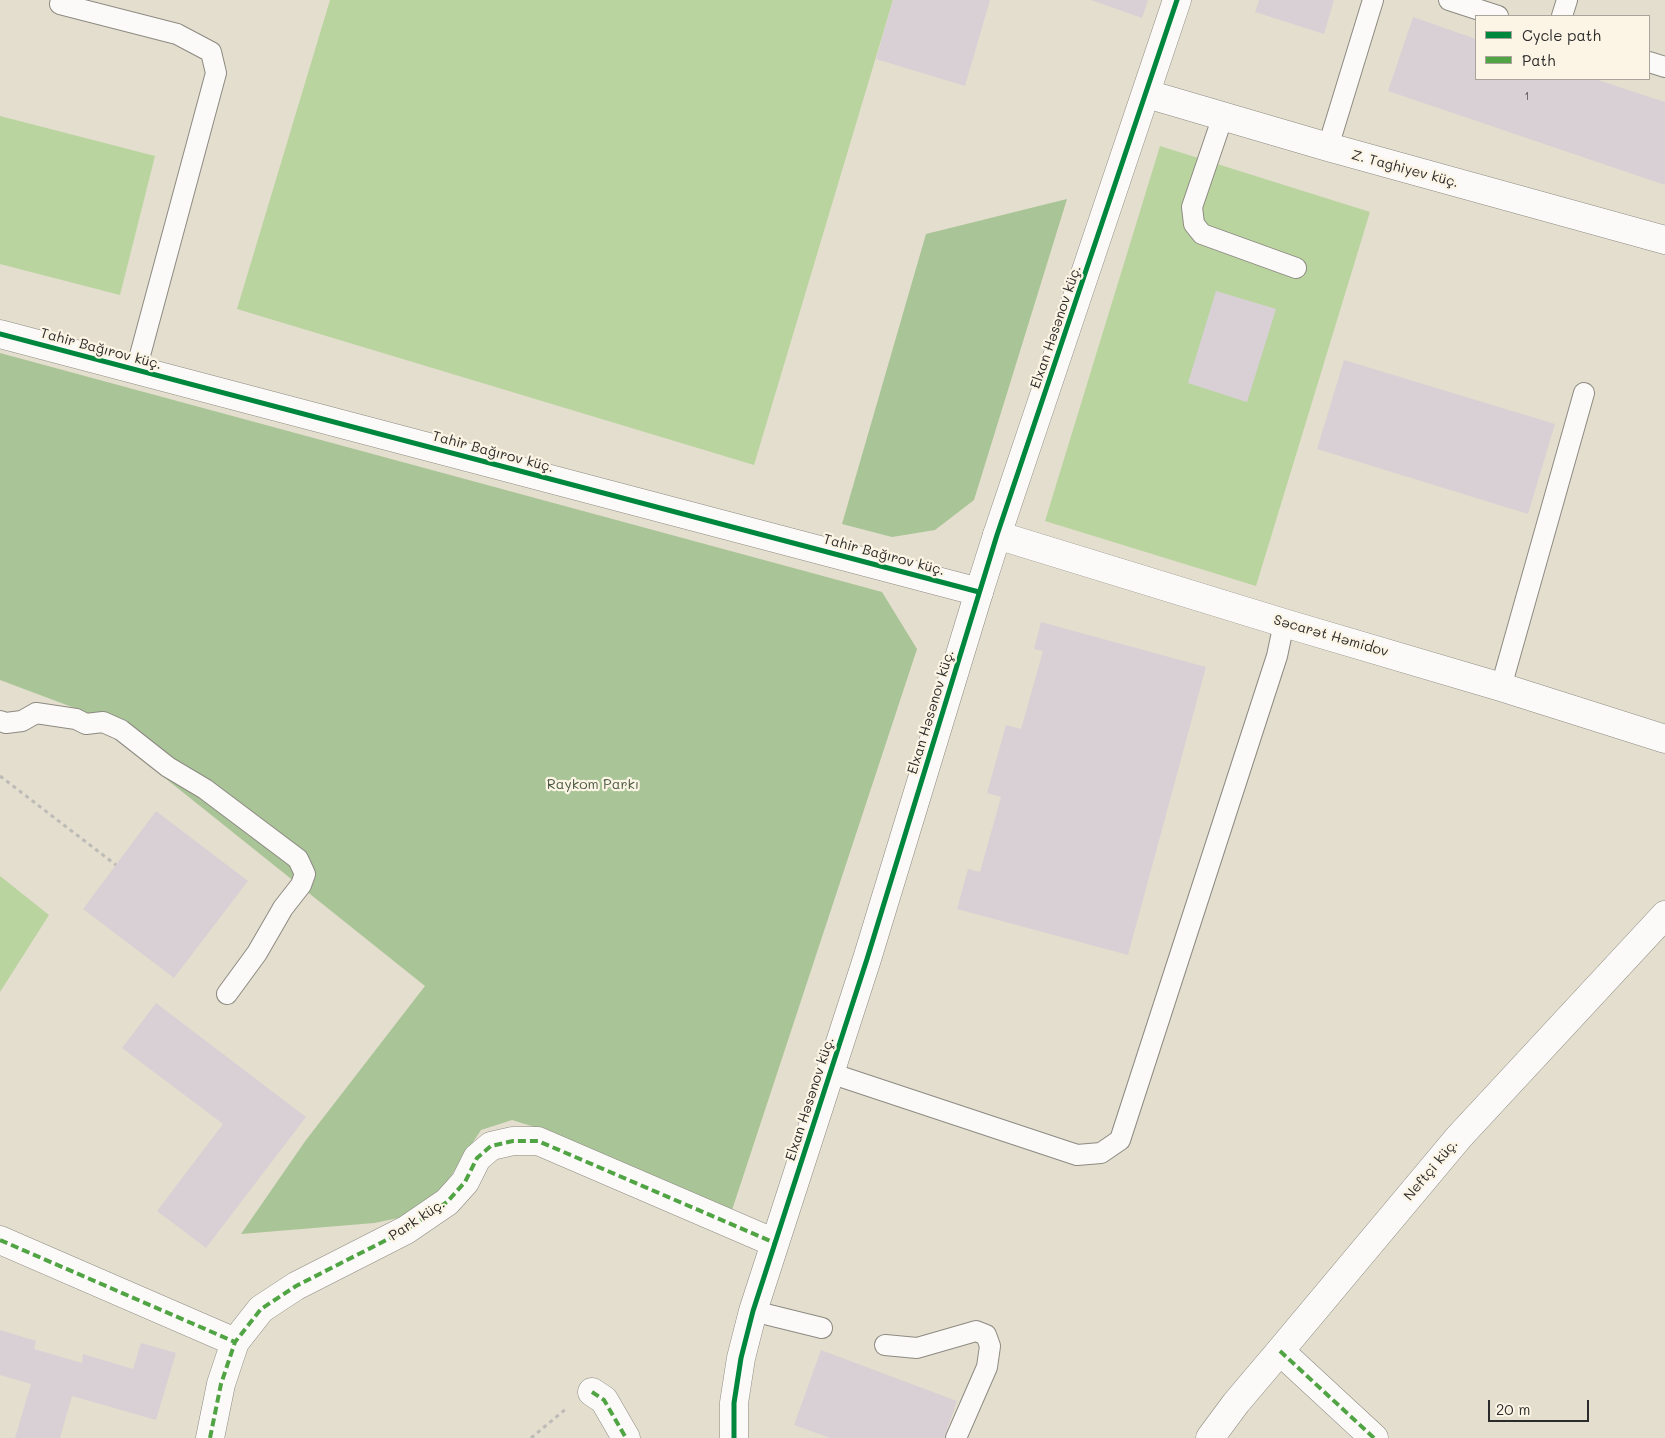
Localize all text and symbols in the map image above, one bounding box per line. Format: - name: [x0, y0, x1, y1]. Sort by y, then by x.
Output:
- legend: [1475, 15, 1650, 80]
- text: Cycle path: [1522, 25, 1601, 45]
- text: Path: [1522, 50, 1556, 70]
- house number: 1: [1525, 90, 1529, 104]
- street label: Z. Taghiyev küç.: [1350, 147, 1460, 191]
- street label: Elxan Həsənov küç.: [1027, 263, 1085, 391]
- street label: Tahir Bağırov küç.: [39, 325, 163, 373]
- street label: Tahir Bağırov küç.: [431, 428, 555, 476]
- street label: Tahir Bağırov küç.: [822, 531, 946, 579]
- street label: Səcarət Həmidov: [1272, 612, 1390, 660]
- street label: Elxan Həsənov küç.: [904, 648, 958, 776]
- park label: Raykom Parkı: [547, 777, 639, 793]
- street label: Elxan Həsənov küç.: [782, 1035, 838, 1163]
- street label: Neftçi küç.: [1400, 1136, 1462, 1204]
- street label: Park küç.: [386, 1196, 448, 1244]
- scale bar: [1490, 1390, 1591, 1422]
- text: 20 m: [1496, 1399, 1530, 1419]

